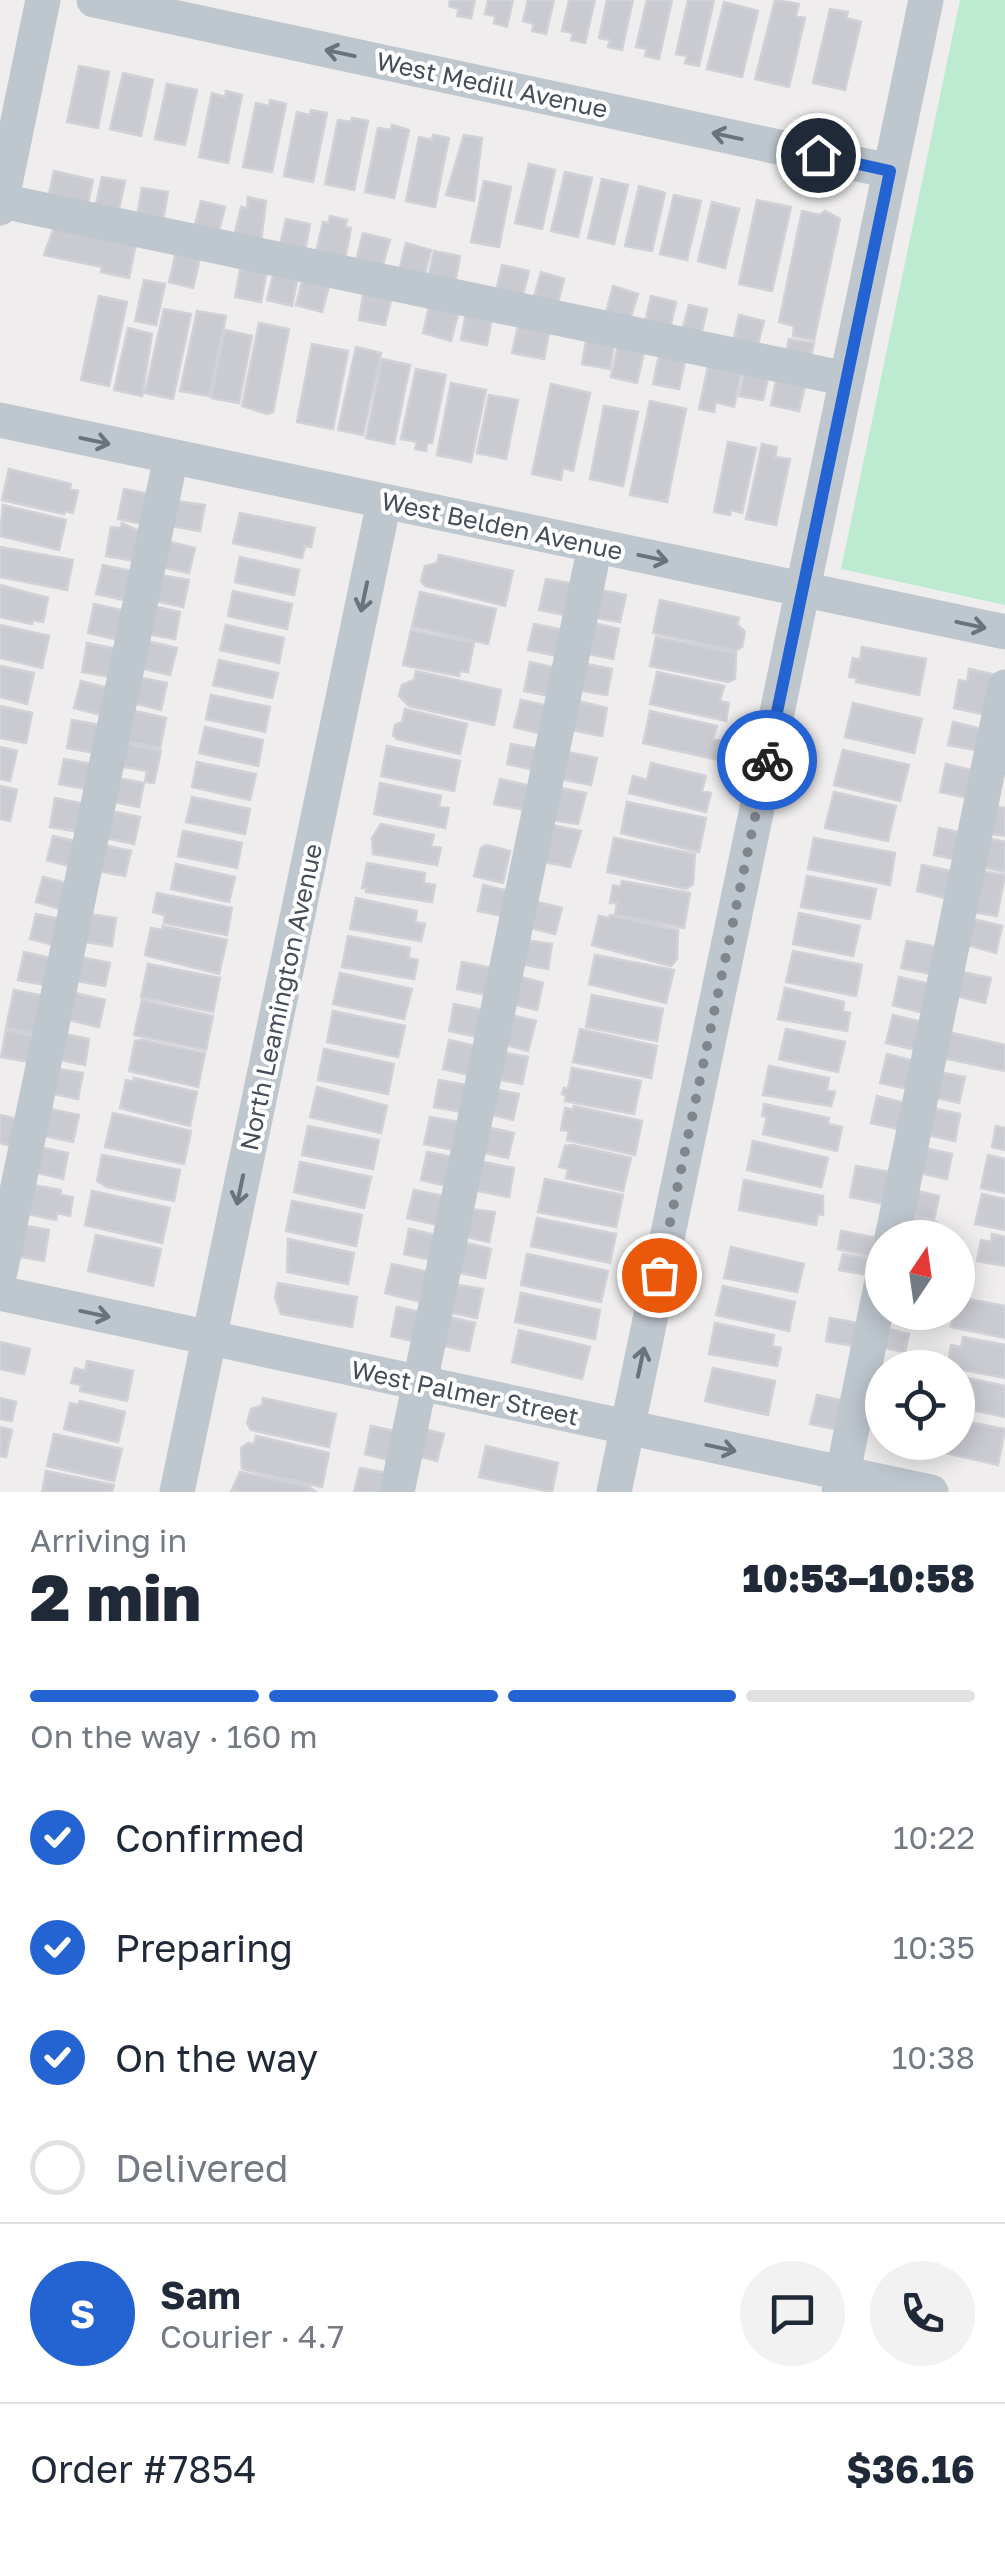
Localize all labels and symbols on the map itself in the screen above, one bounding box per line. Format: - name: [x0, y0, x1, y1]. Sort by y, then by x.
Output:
- one-way arrow: [325, 42, 357, 61]
- street label: West Medill Avenue: [374, 45, 611, 124]
- pin: [776, 113, 861, 198]
- one-way arrow: [712, 125, 744, 144]
- one-way arrow: [78, 433, 110, 451]
- street label: West Belden Avenue: [379, 485, 626, 566]
- one-way arrow: [636, 550, 668, 568]
- one-way arrow: [354, 580, 373, 612]
- one-way arrow: [954, 616, 986, 635]
- courier: [717, 710, 817, 810]
- street label: North Leamington Avenue: [233, 841, 328, 1153]
- one-way arrow: [230, 1173, 249, 1205]
- north arrow: [865, 1220, 975, 1330]
- pin: [617, 1233, 702, 1318]
- one-way arrow: [78, 1306, 110, 1324]
- one-way arrow: [633, 1347, 651, 1379]
- street label: West Palmer Street: [348, 1353, 582, 1432]
- one-way arrow: [704, 1439, 736, 1458]

